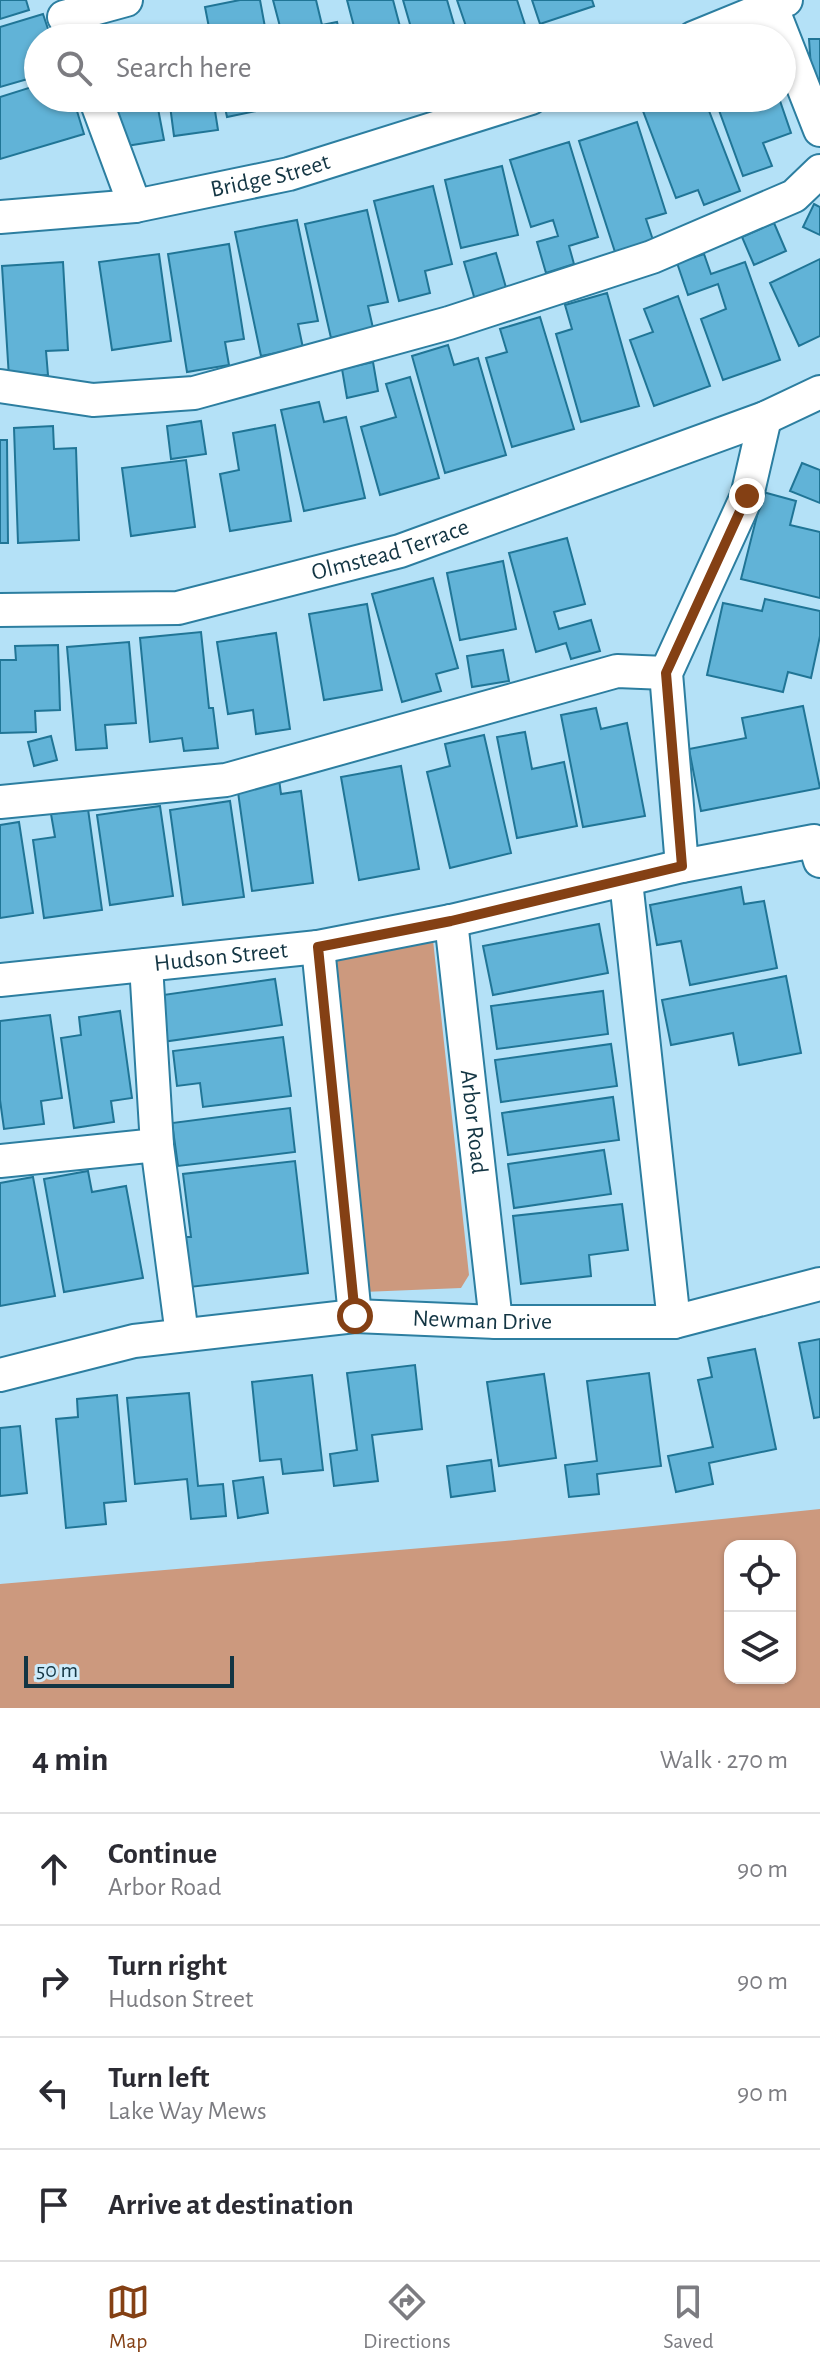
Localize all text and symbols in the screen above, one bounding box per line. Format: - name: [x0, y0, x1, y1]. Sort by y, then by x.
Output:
- search box: [24, 24, 796, 112]
- icon: search: [52, 46, 96, 90]
- text: Search here: [116, 53, 252, 83]
- street label: Bridge Street: [209, 150, 333, 202]
- route end: [729, 478, 765, 514]
- street label: Olmstead Terrace: [309, 515, 472, 585]
- street label: Hudson Street: [153, 938, 289, 976]
- street label: Arbor Road: [456, 1068, 491, 1175]
- route start: [337, 1298, 373, 1334]
- street label: Newman Drive: [412, 1306, 552, 1334]
- map controls: [724, 1540, 796, 1684]
- button: locate: [724, 1540, 796, 1612]
- button: layers: [724, 1612, 796, 1684]
- scale bar: [24, 1652, 234, 1688]
- text: 50 m: [36, 1659, 78, 1681]
- text: 4 min: [32, 1743, 109, 1777]
- text: Walk · 270 m: [660, 1747, 788, 1773]
- text: Continue: [108, 1839, 217, 1869]
- icon: ahead: [32, 1847, 76, 1891]
- text: 90 m: [737, 1856, 788, 1882]
- text: Arbor Road: [108, 1874, 221, 1900]
- text: Turn right: [108, 1951, 227, 1981]
- icon: right: [32, 1959, 76, 2003]
- text: 90 m: [737, 1968, 788, 1994]
- text: Hudson Street: [108, 1986, 253, 2012]
- text: Turn left: [108, 2063, 209, 2093]
- icon: left: [32, 2071, 76, 2115]
- text: 90 m: [737, 2080, 788, 2106]
- text: Lake Way Mews: [108, 2098, 267, 2124]
- icon: arrive: [32, 2183, 76, 2227]
- text: Arrive at destination: [108, 2190, 354, 2220]
- tab: Map: [106, 2280, 150, 2354]
- tab: Directions: [363, 2280, 451, 2354]
- tab: Saved: [663, 2280, 714, 2354]

